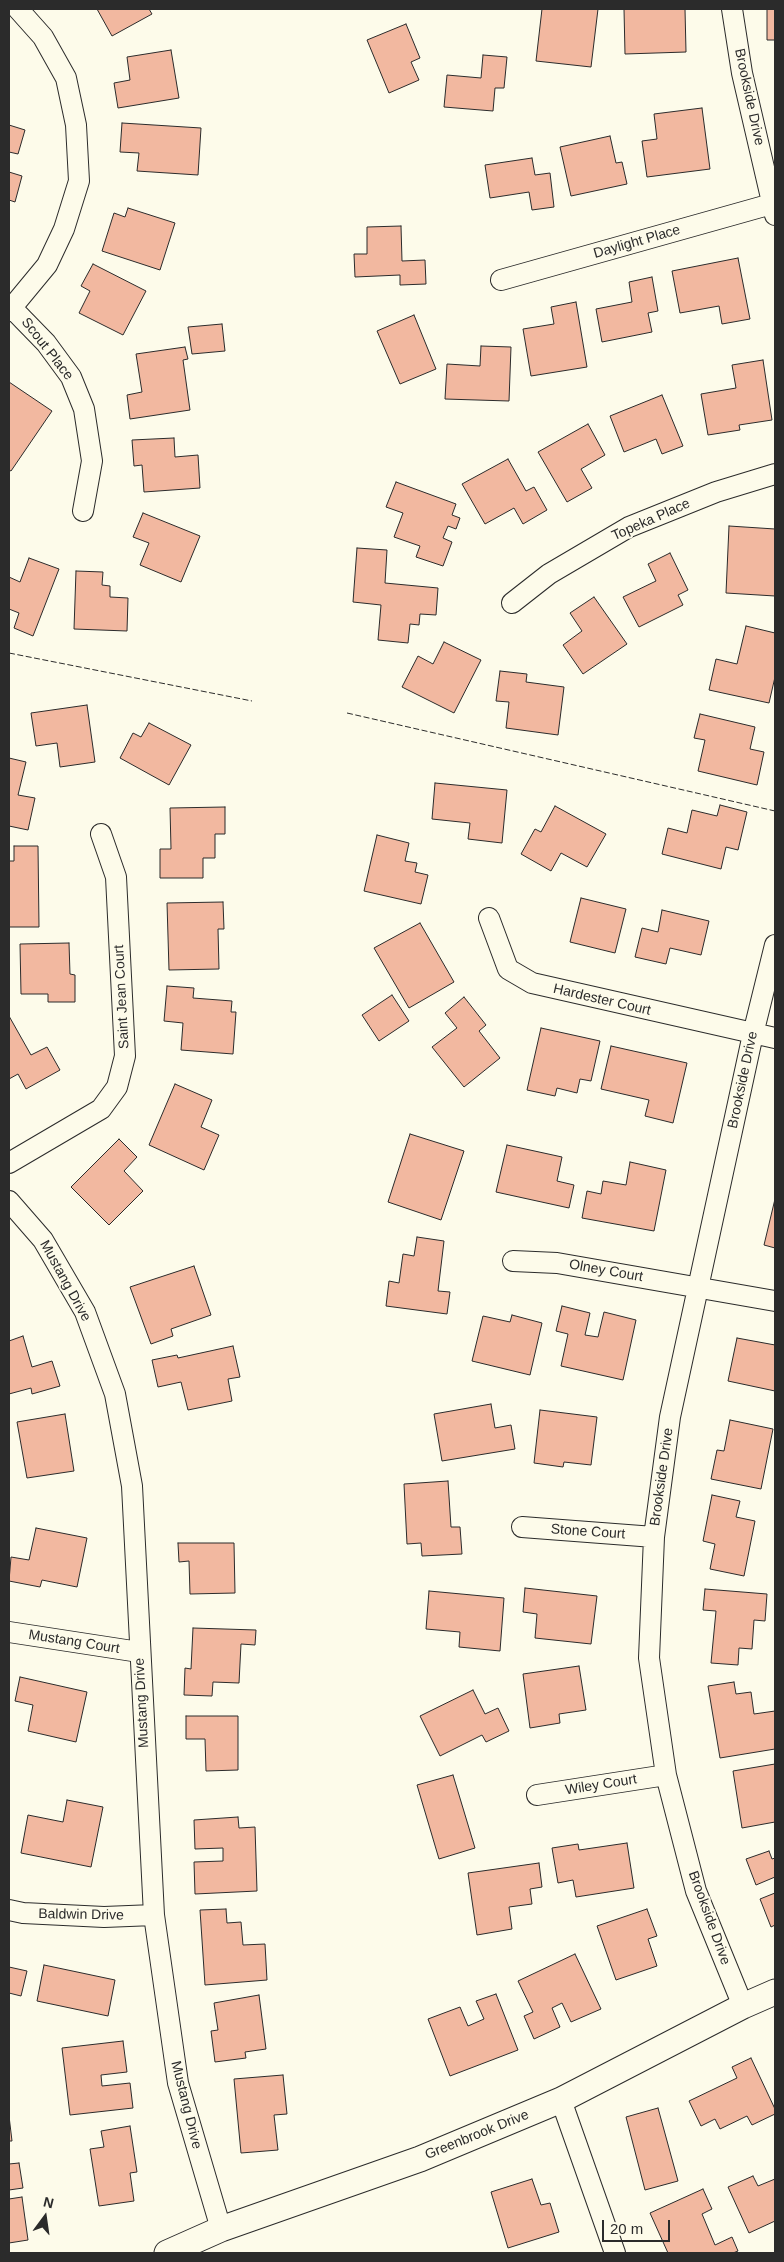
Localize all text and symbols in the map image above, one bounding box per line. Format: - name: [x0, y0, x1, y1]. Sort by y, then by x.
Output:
- street label: Brookside Drive: [731, 47, 767, 147]
- street label: Daylight Place: [592, 222, 682, 262]
- street label: Scout Place: [17, 314, 77, 384]
- street label: Topeka Place: [609, 495, 693, 545]
- street label: Saint Jean Court: [111, 944, 133, 1050]
- street label: Hardester Court: [552, 981, 652, 1019]
- street label: Brookside Drive: [725, 1030, 761, 1130]
- street label: Mustang Drive: [36, 1237, 94, 1325]
- street label: Olney Court: [568, 1256, 644, 1286]
- street label: Brookside Drive: [647, 1427, 677, 1527]
- street label: Stone Court: [550, 1521, 626, 1543]
- street label: Mustang Court: [27, 1627, 121, 1657]
- street label: Mustang Drive: [131, 1657, 153, 1749]
- street label: Wiley Court: [564, 1771, 638, 1799]
- street label: Brookside Drive: [684, 1869, 734, 1967]
- street label: Baldwin Drive: [38, 1906, 124, 1924]
- street label: Mustang Drive: [167, 2059, 205, 2151]
- street label: Greenbrook Drive: [423, 2107, 531, 2163]
- north arrow: [20, 2192, 70, 2242]
- text: N: [42, 2193, 55, 2211]
- scale bar: [604, 2210, 672, 2242]
- text: 20 m: [610, 2220, 643, 2237]

